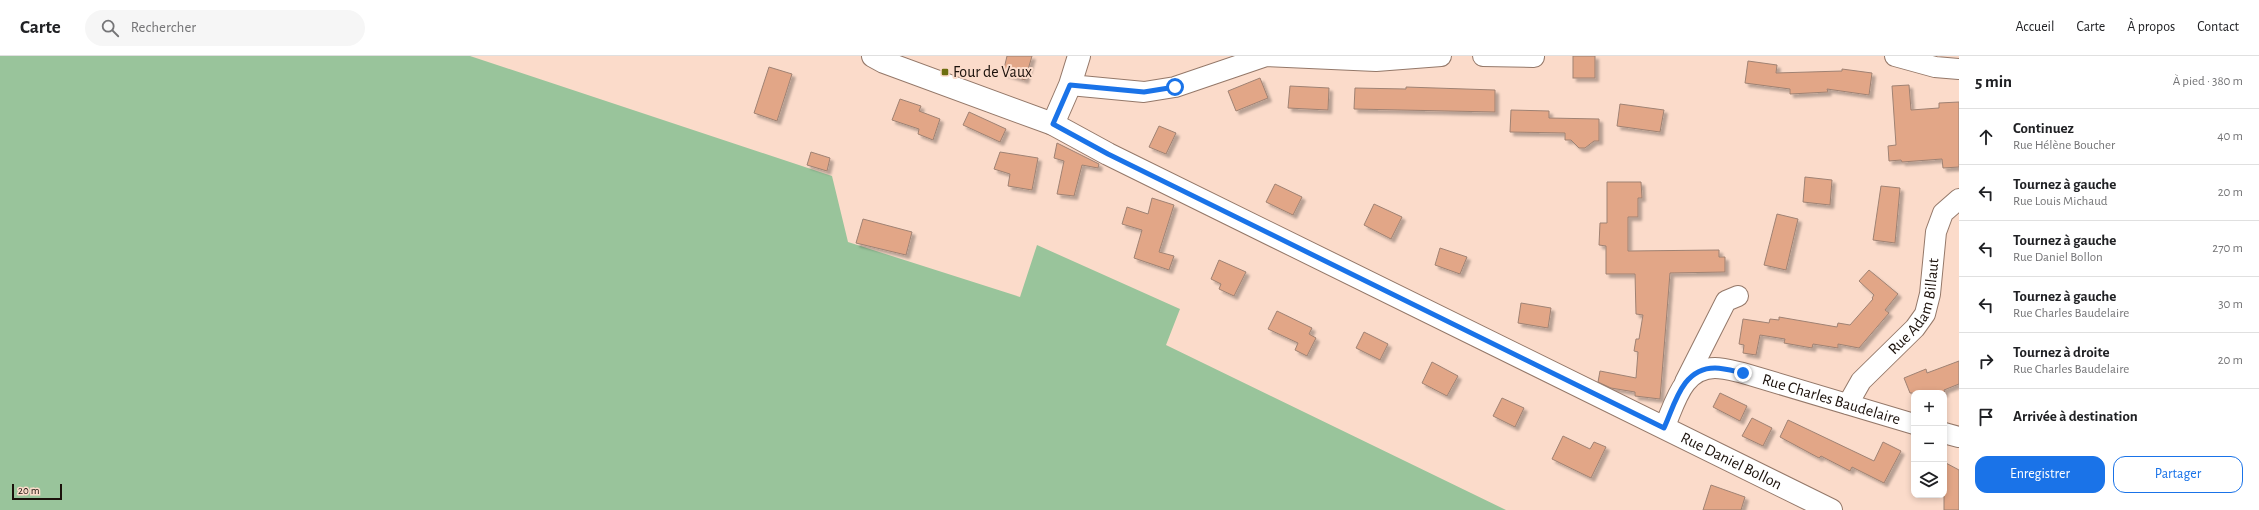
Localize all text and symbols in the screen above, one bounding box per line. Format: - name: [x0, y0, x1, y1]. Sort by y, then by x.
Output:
- search box: [85, 10, 365, 46]
- icon: search: [99, 17, 121, 39]
- text: Carte: [20, 18, 61, 37]
- text: Rechercher: [131, 20, 196, 35]
- text: Accueil: [2015, 20, 2054, 34]
- text: Carte: [2076, 20, 2105, 34]
- text: À propos: [2127, 20, 2175, 34]
- text: Contact: [2197, 20, 2239, 34]
- place label: Four de Vaux: [953, 64, 1032, 80]
- marker: Four de Vaux: [940, 67, 950, 77]
- text: 5 min: [1975, 73, 2012, 90]
- text: À pied · 380 m: [2173, 75, 2243, 88]
- route start: [1166, 78, 1184, 96]
- text: Continuez: [2013, 121, 2074, 136]
- icon: ahead: [1975, 126, 1997, 148]
- text: 40 m: [2217, 130, 2243, 143]
- text: Rue Hélène Boucher: [2013, 139, 2115, 152]
- text: Tournez à gauche: [2013, 177, 2116, 192]
- icon: left: [1975, 182, 1997, 204]
- text: 20 m: [2218, 186, 2243, 199]
- text: Rue Louis Michaud: [2013, 195, 2108, 208]
- text: Tournez à gauche: [2013, 233, 2116, 248]
- icon: left: [1975, 238, 1997, 260]
- text: 270 m: [2212, 242, 2243, 255]
- text: Rue Daniel Bollon: [2013, 251, 2103, 264]
- street label: Rue Adam Billaut: [1885, 257, 1941, 358]
- text: Tournez à gauche: [2013, 289, 2116, 304]
- icon: left: [1975, 294, 1997, 316]
- text: 30 m: [2218, 298, 2243, 311]
- text: Rue Charles Baudelaire: [2013, 307, 2129, 320]
- text: Tournez à droite: [2013, 345, 2110, 360]
- icon: right: [1975, 350, 1997, 372]
- text: 20 m: [2218, 354, 2243, 367]
- text: Rue Charles Baudelaire: [2013, 363, 2129, 376]
- route end: [1734, 364, 1752, 382]
- street label: Rue Charles Baudelaire: [1760, 371, 1902, 427]
- map controls: [1911, 390, 1947, 498]
- button: +: [1911, 390, 1947, 426]
- icon: arrive: [1975, 406, 1997, 428]
- text: Arrivée à destination: [2013, 409, 2138, 424]
- button: −: [1911, 426, 1947, 462]
- street label: Rue Daniel Bollon: [1678, 429, 1784, 493]
- button: Enregistrer: [1975, 456, 2105, 493]
- button: Partager: [2113, 456, 2243, 493]
- button: layers: [1911, 462, 1947, 498]
- scale bar: [12, 482, 62, 501]
- text: 20 m: [18, 485, 39, 496]

